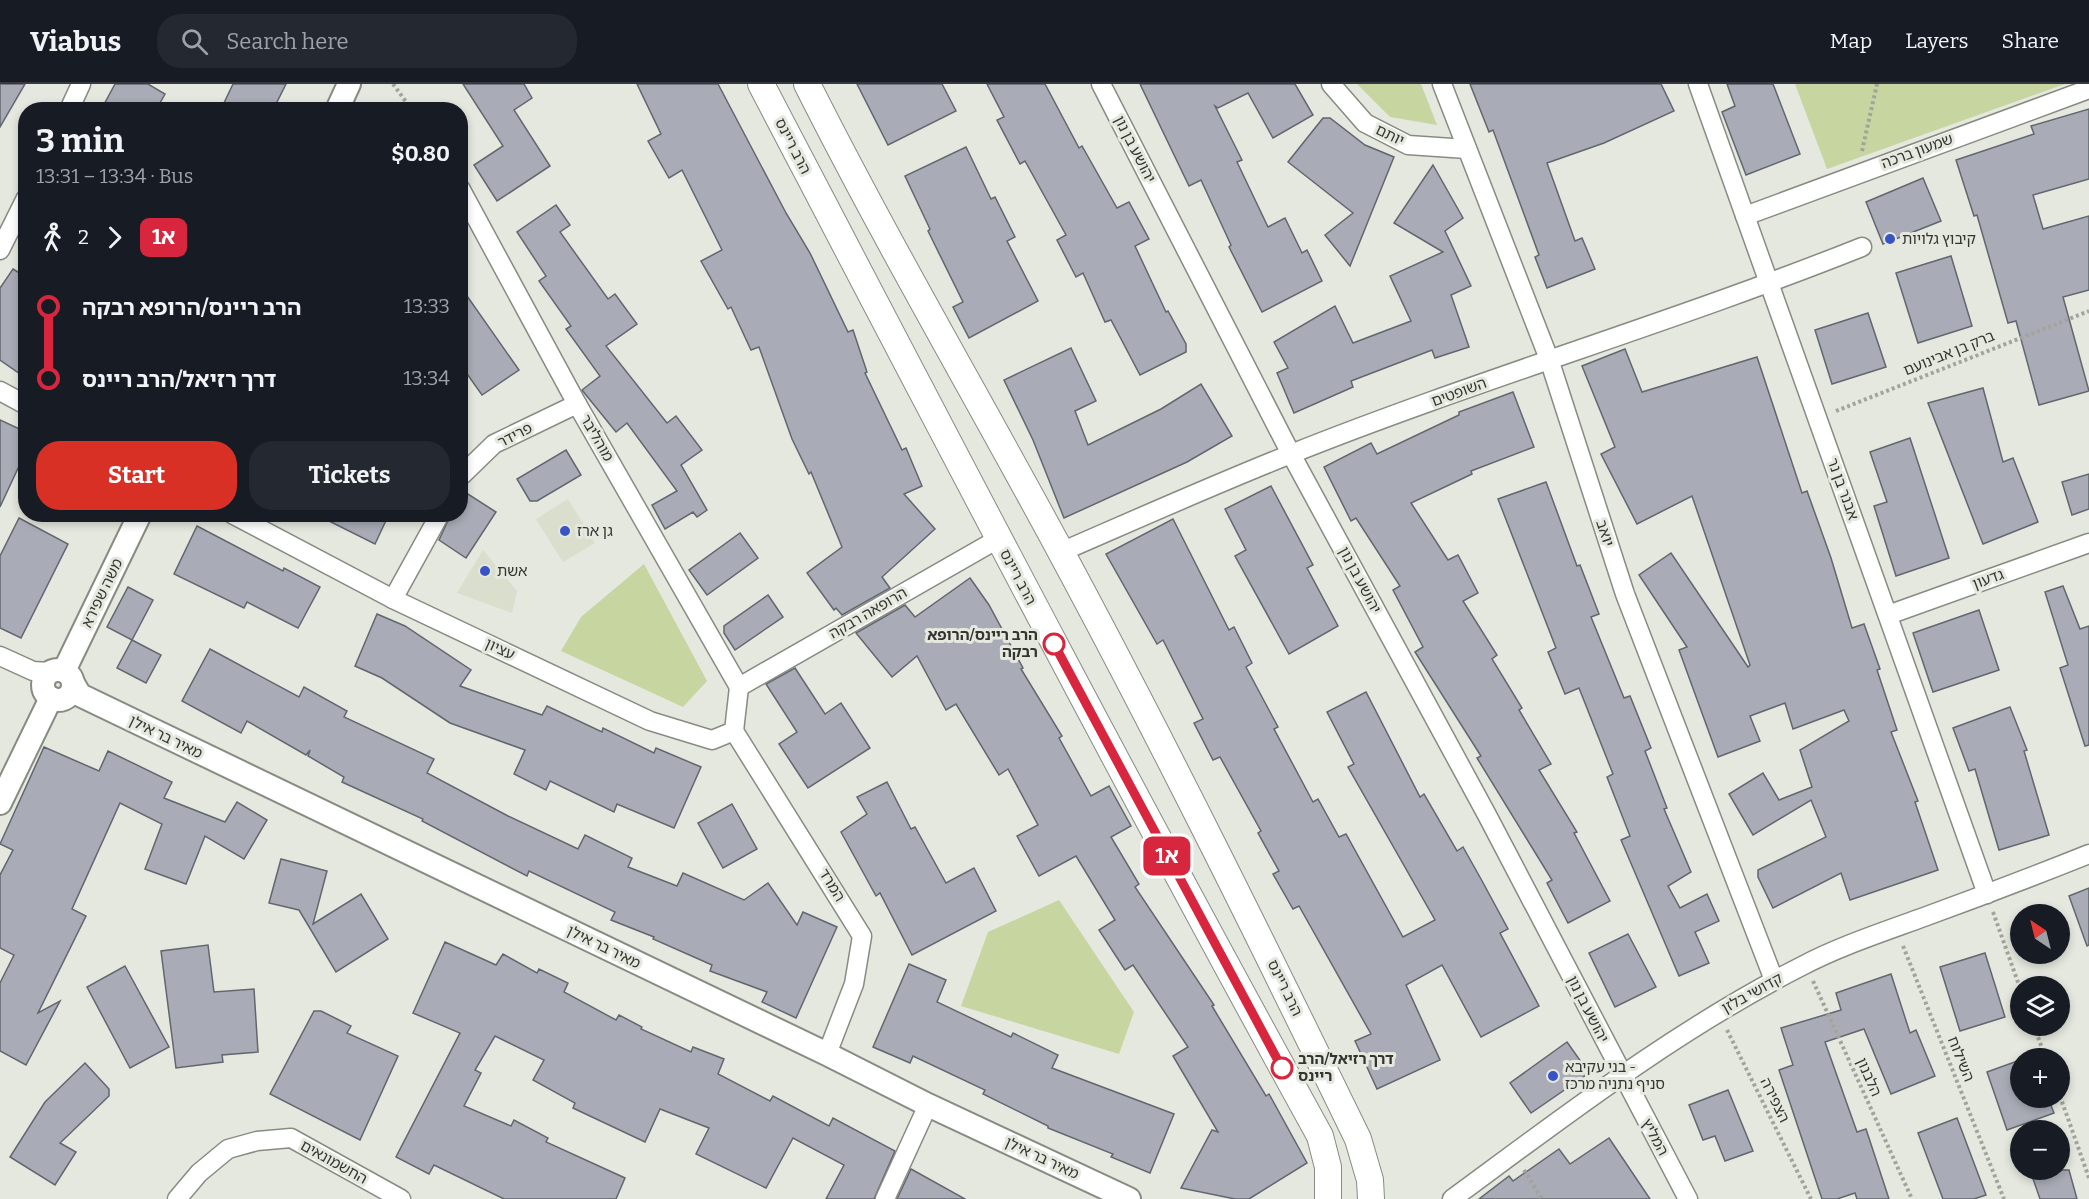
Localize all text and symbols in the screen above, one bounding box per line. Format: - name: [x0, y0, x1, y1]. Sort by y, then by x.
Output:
- search box: [157, 14, 577, 68]
- text: Viabus: [30, 25, 121, 58]
- icon: search: [178, 25, 211, 58]
- text: Search here: [226, 28, 348, 55]
- text: Map: [1830, 28, 1872, 54]
- text: Layers: [1905, 28, 1969, 54]
- text: Share: [2002, 28, 2059, 54]
- street label: יהושע בן נון: [1111, 113, 1159, 185]
- street label: הרב ריינס: [771, 115, 815, 177]
- street label: יותם: [1373, 120, 1407, 150]
- text: 3 min: [36, 121, 124, 161]
- street label: שמעון ברכה: [1879, 130, 1955, 172]
- text: $0.80: [391, 140, 450, 167]
- text: 13:31 – 13:34 · Bus: [36, 164, 193, 188]
- icon: walk: [36, 221, 69, 254]
- icon: forward: [98, 221, 131, 254]
- text: 1א: [152, 224, 175, 250]
- text: 2: [78, 225, 89, 249]
- place label: קיבוץ גלויות: [1902, 230, 1976, 248]
- marker: קיבוץ גלויות: [1883, 232, 1897, 246]
- text: הרב ריינס/הרופא רבקה: [82, 294, 301, 321]
- text: 13:33: [404, 294, 450, 318]
- street label: ברק בן אבינועם: [1901, 326, 1998, 379]
- text: דרך רזיאל/הרב ריינס: [82, 366, 276, 393]
- text: 13:34: [403, 366, 450, 390]
- street label: השופטים: [1429, 374, 1489, 410]
- street label: מוהליבר: [576, 411, 618, 465]
- street label: פרידר: [495, 419, 535, 451]
- button: Start: [36, 441, 237, 510]
- button: Tickets: [249, 441, 450, 510]
- street label: אבנר בן נר: [1823, 456, 1863, 522]
- street label: יואב: [1592, 517, 1618, 549]
- place label: גן ארז: [577, 522, 613, 540]
- marker: גן ארז: [558, 524, 572, 538]
- street label: יהושע בן נון: [1335, 544, 1385, 616]
- street label: הרב ריינס: [996, 546, 1040, 608]
- street label: משה שפירא: [78, 555, 126, 630]
- place label: אשת: [497, 562, 527, 580]
- marker: אשת: [478, 564, 492, 578]
- street label: גדעון: [1970, 565, 2007, 593]
- street label: הרופאה רבקה: [826, 583, 910, 643]
- place label: הרב ריינס/הרופא רבקה: [927, 626, 1038, 661]
- marker: הרב ריינס/הרופא רבקה: [1043, 633, 1065, 655]
- street label: עציון: [482, 634, 518, 664]
- street label: מאיר בר אילן: [126, 711, 206, 763]
- line badge: 1א: [1140, 836, 1194, 876]
- text: 1א: [1155, 843, 1179, 869]
- street label: המרד: [815, 865, 849, 905]
- north arrow: [2010, 904, 2070, 964]
- map controls: [2010, 904, 2070, 1180]
- street label: מאיר בר אילן: [564, 921, 644, 973]
- street label: הרב ריינס: [1264, 957, 1306, 1019]
- street label: קדושי בלזן: [1718, 969, 1786, 1017]
- street label: יהושע בן נון: [1564, 973, 1612, 1045]
- button: layers: [2010, 976, 2070, 1036]
- street label: השילוח: [1944, 1034, 1978, 1084]
- button: +: [2010, 1048, 2070, 1108]
- place label: דרך רזיאל/הרב ריינס: [1298, 1050, 1394, 1085]
- street label: הלבנון: [1853, 1055, 1885, 1099]
- marker: דרך רזיאל/הרב ריינס: [1271, 1057, 1293, 1079]
- place label: בני עקיבא - סניף נתניה מרכז: [1565, 1058, 1665, 1093]
- marker: בני עקיבא - סניף נתניה מרכז: [1546, 1069, 1560, 1083]
- street label: הצפירה: [1756, 1075, 1794, 1125]
- street label: המליץ: [1638, 1115, 1672, 1159]
- button: −: [2010, 1120, 2070, 1180]
- street label: מאיר בר אילן: [1002, 1133, 1082, 1183]
- street label: החשמונאים: [297, 1136, 371, 1188]

